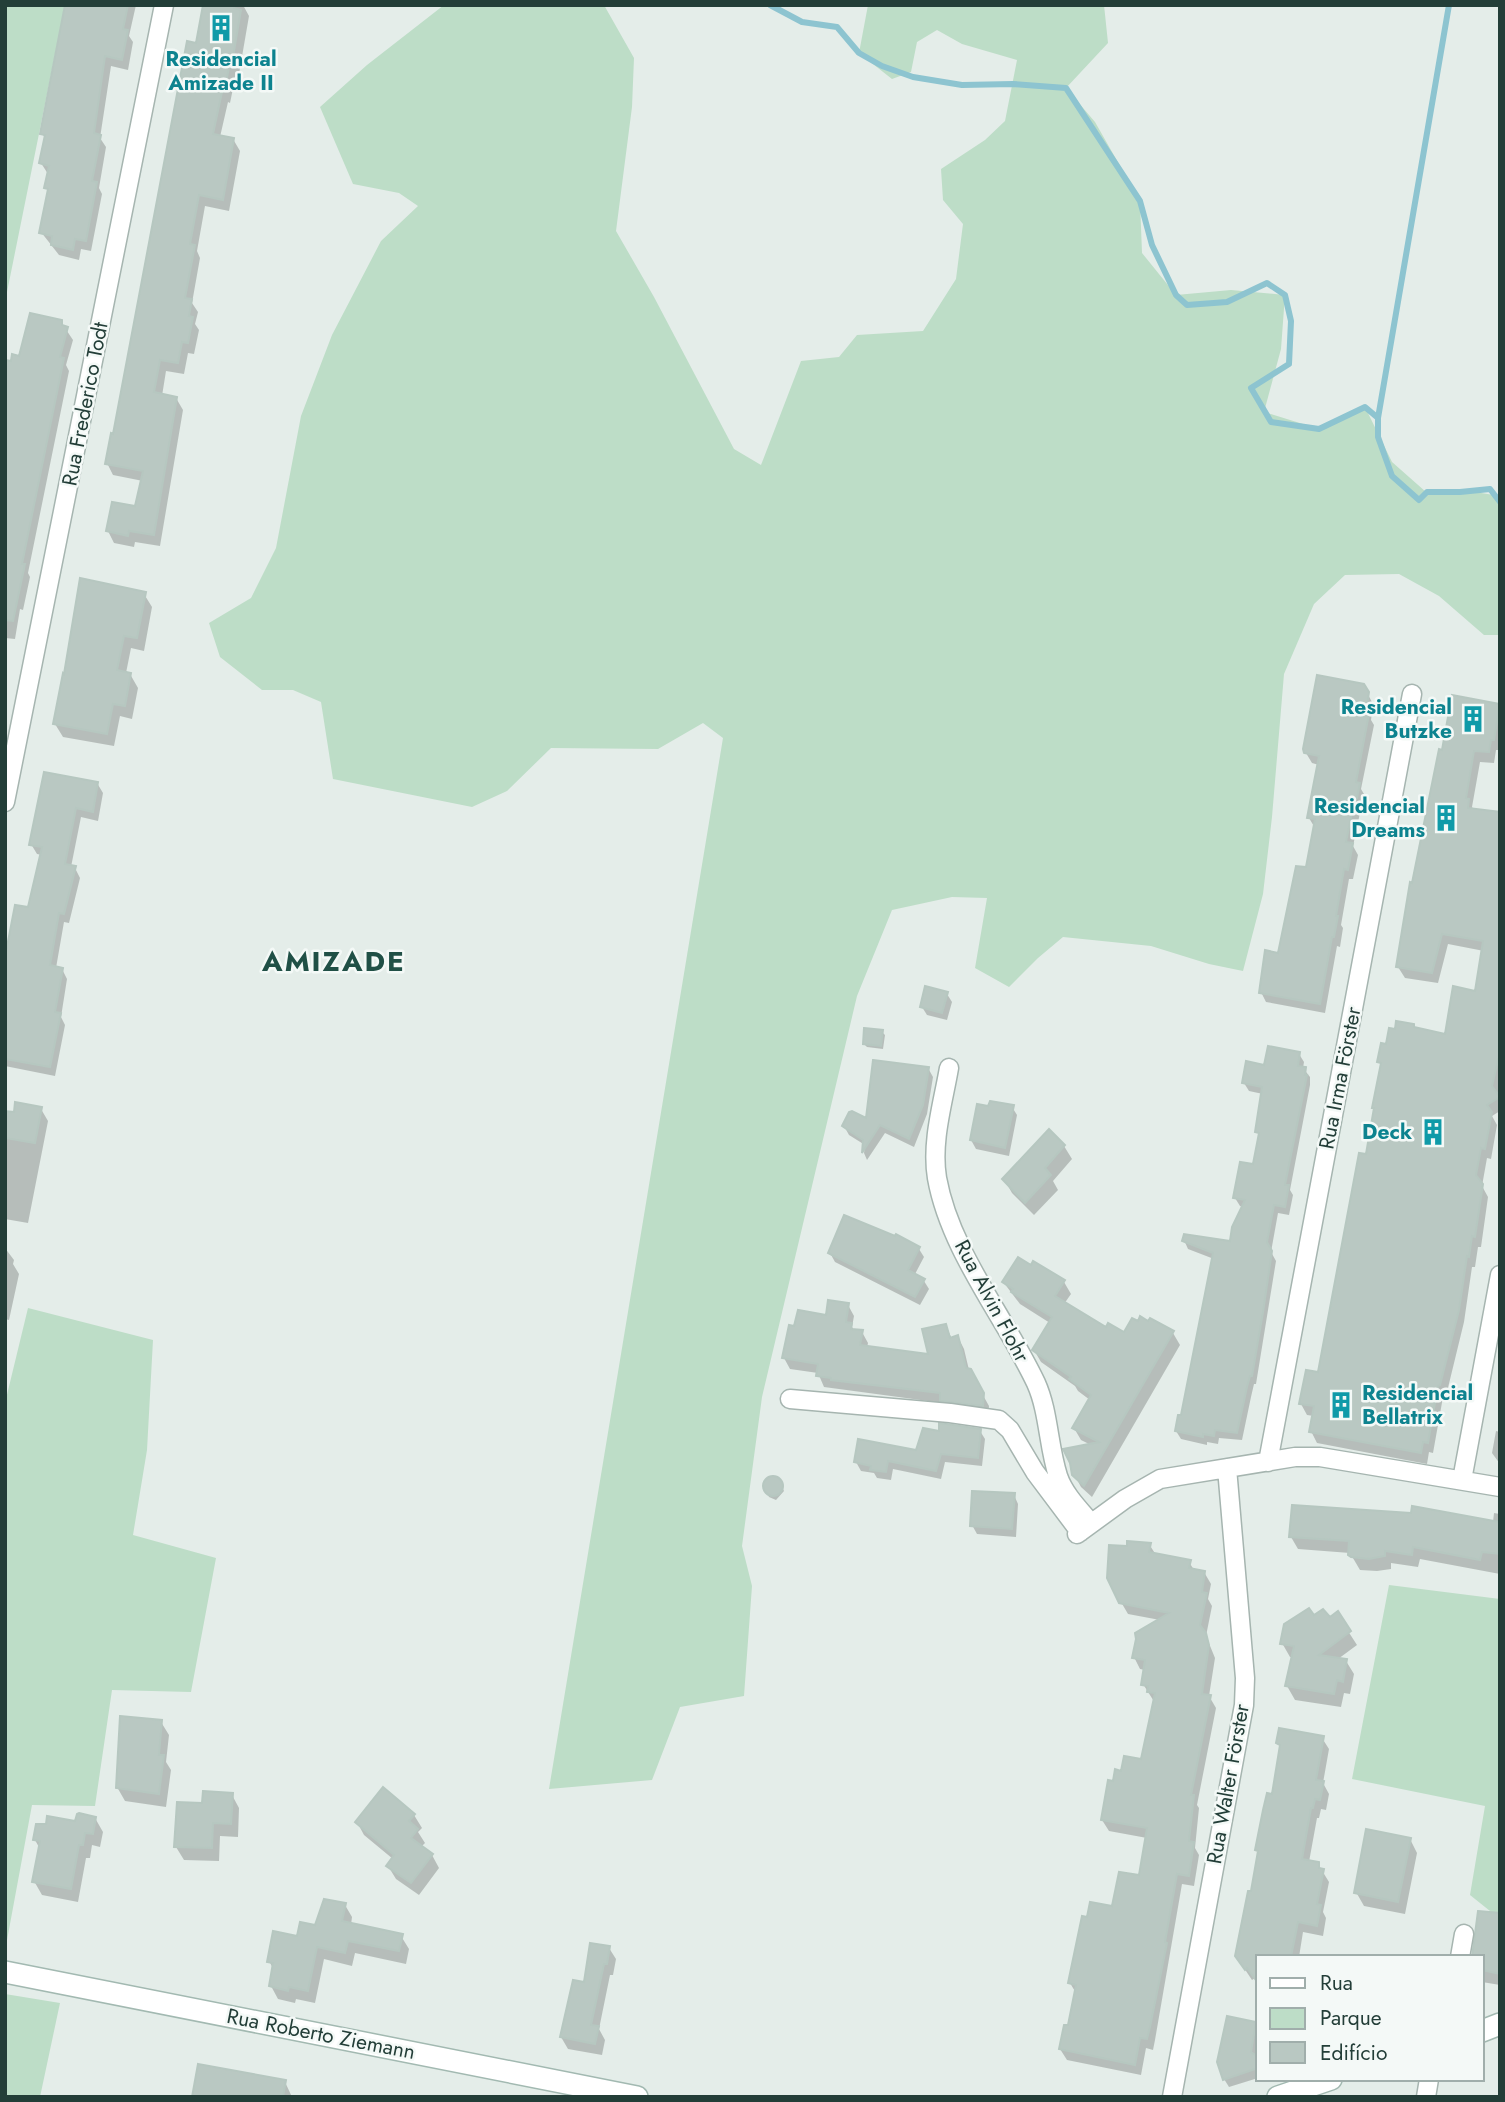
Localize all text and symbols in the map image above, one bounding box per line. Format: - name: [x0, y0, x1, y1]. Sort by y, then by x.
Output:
- building icon: Residencial Amizade II: [206, 13, 236, 43]
- place label: Residencial Amizade II: [165, 44, 277, 98]
- street label: Rua Frederico Todt: [54, 319, 116, 489]
- place label: Residencial Butzke: [1341, 692, 1452, 746]
- building icon: Residencial Butzke: [1458, 704, 1488, 734]
- place label: Residencial Dreams: [1314, 791, 1425, 845]
- building icon: Residencial Dreams: [1431, 803, 1461, 833]
- district label: AMIZADE: [261, 941, 406, 982]
- street label: Rua Irma Förster: [1312, 1003, 1369, 1152]
- place label: Deck: [1362, 1117, 1412, 1147]
- building icon: Deck: [1418, 1117, 1448, 1147]
- street label: Rua Alvin Flohr: [947, 1234, 1037, 1368]
- place label: Residencial Bellatrix: [1362, 1378, 1473, 1432]
- building icon: Residencial Bellatrix: [1326, 1390, 1356, 1420]
- street label: Rua Walter Förster: [1199, 1701, 1257, 1866]
- legend: [1256, 1955, 1484, 2081]
- text: Rua: [1320, 1968, 1353, 1998]
- street label: Rua Roberto Ziemann: [224, 2001, 418, 2067]
- text: Parque: [1320, 2003, 1382, 2033]
- text: Edifício: [1320, 2038, 1387, 2068]

